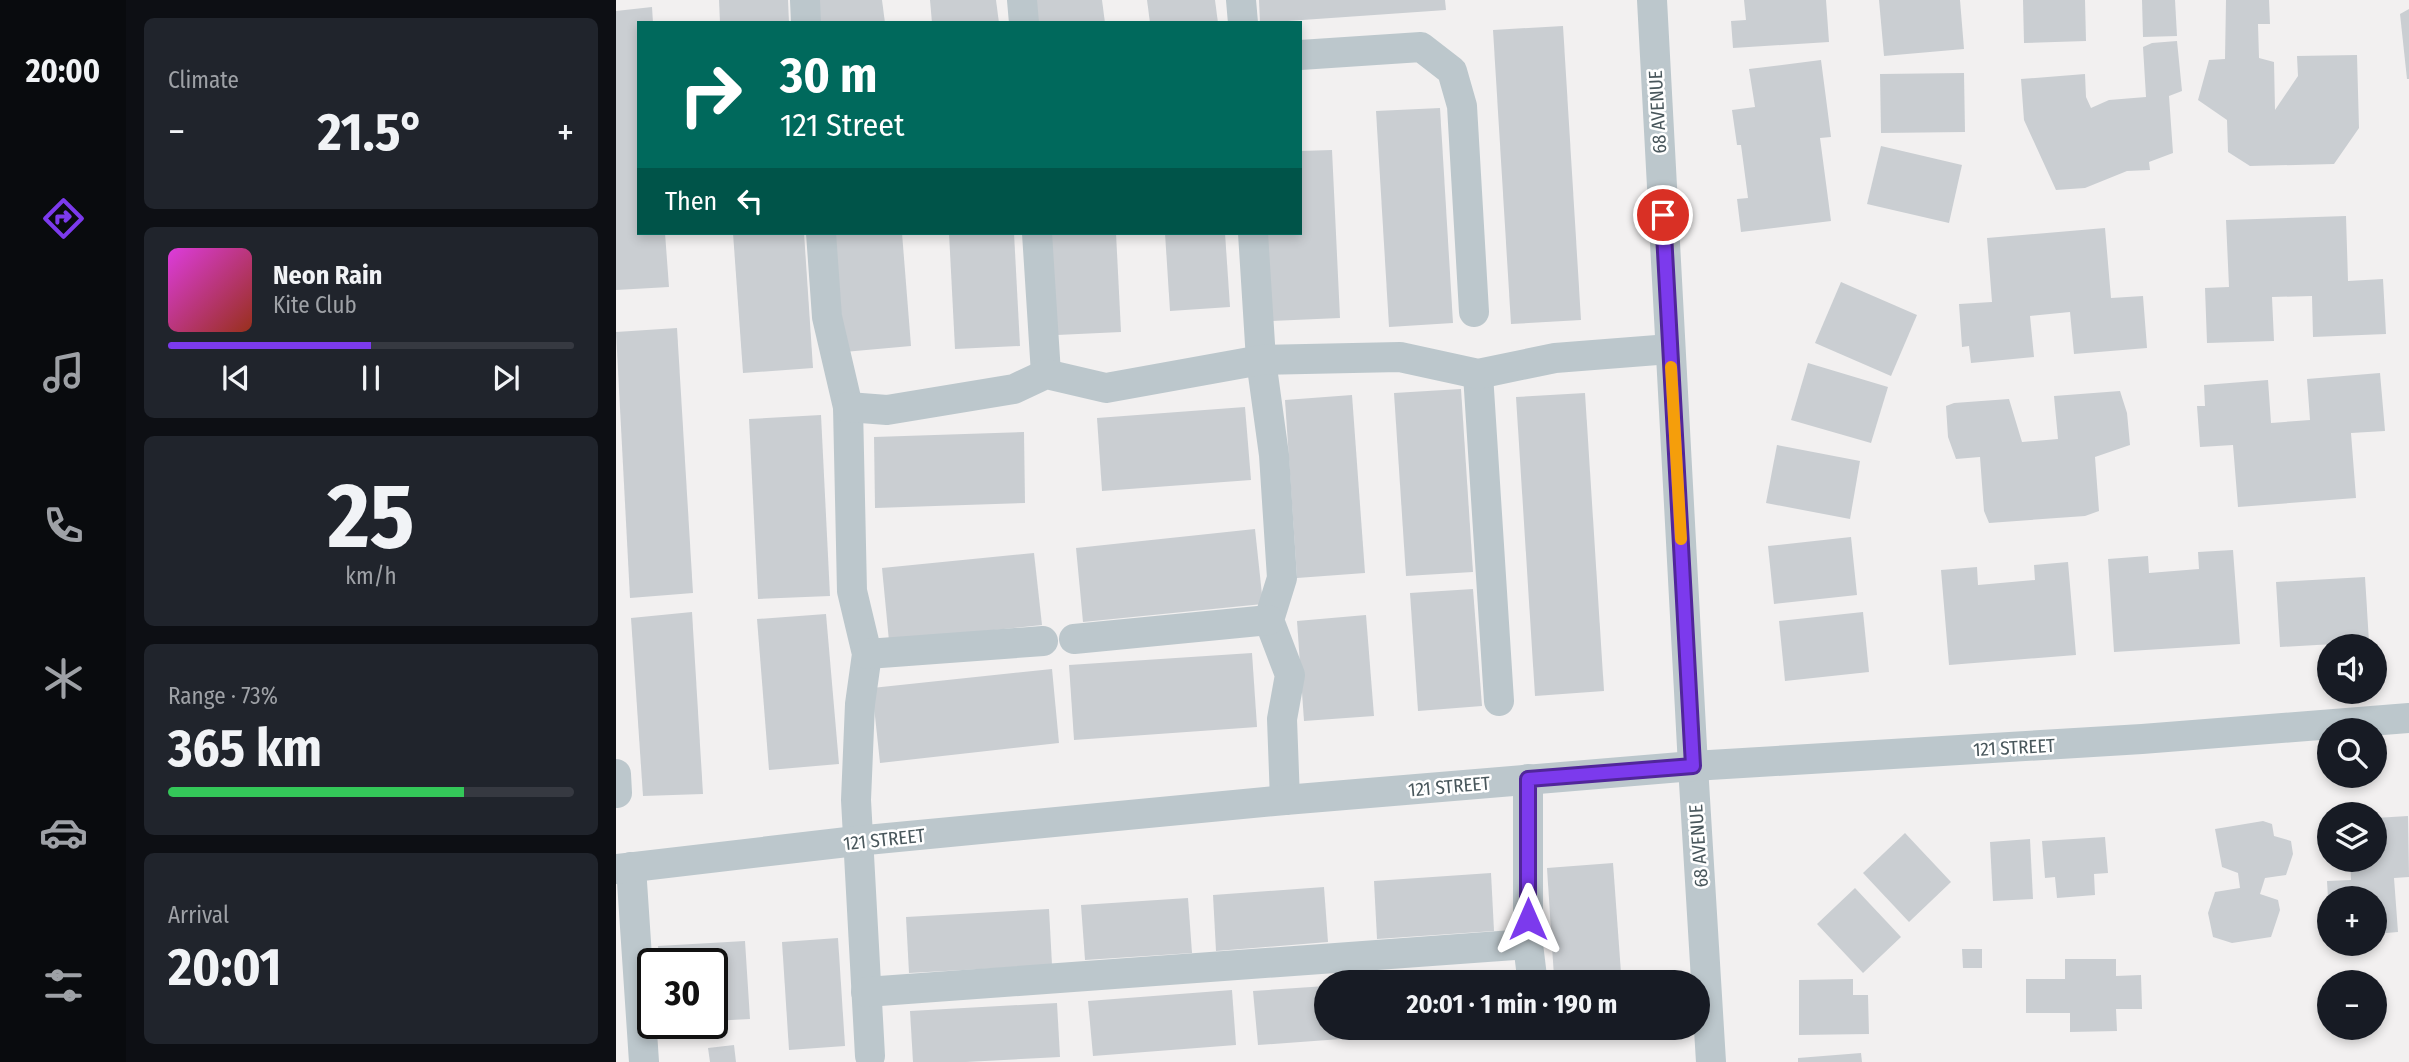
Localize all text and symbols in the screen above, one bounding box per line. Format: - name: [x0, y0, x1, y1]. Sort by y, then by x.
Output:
- text: 30 m: [780, 46, 878, 105]
- icon: right: [665, 49, 756, 140]
- text: 20:00: [26, 52, 100, 90]
- text: Climate: [168, 66, 239, 94]
- street label: 68 AVENUE: [1644, 70, 1671, 154]
- text: 21.5°: [317, 101, 424, 164]
- text: 121 Street: [780, 106, 905, 144]
- text: −: [168, 109, 185, 155]
- text: +: [557, 109, 574, 155]
- icon: left: [731, 182, 769, 220]
- pin: [1633, 185, 1693, 245]
- text: Then: [665, 186, 717, 217]
- icon: directions: [39, 194, 88, 243]
- icon: arrive: [1644, 196, 1682, 234]
- text: Neon Rain: [273, 260, 382, 291]
- text: Kite Club: [273, 291, 357, 319]
- icon: music: [39, 348, 88, 397]
- icon: previous: [217, 359, 255, 397]
- icon: pause: [352, 359, 390, 397]
- icon: next: [487, 359, 525, 397]
- text: 25: [328, 462, 414, 571]
- icon: phone: [39, 501, 88, 550]
- text: km/h: [345, 562, 397, 590]
- map controls: [2317, 634, 2387, 1040]
- button: sound: [2317, 634, 2387, 704]
- icon: climate: [39, 654, 88, 703]
- text: Range · 73%: [168, 682, 278, 710]
- text: 365 km: [168, 717, 322, 780]
- button: search: [2317, 718, 2387, 788]
- street label: 121 STREET: [1972, 734, 2056, 761]
- street label: 121 STREET: [1407, 771, 1491, 802]
- button: layers: [2317, 802, 2387, 872]
- street label: 68 AVENUE: [1684, 804, 1713, 888]
- icon: car: [39, 808, 88, 857]
- street label: 121 STREET: [842, 824, 926, 855]
- position arrow: [1491, 882, 1565, 956]
- button: +: [2317, 886, 2387, 956]
- text: Arrival: [168, 901, 229, 929]
- text: 20:01: [168, 936, 282, 999]
- speed limit sign: 30: [637, 948, 728, 1039]
- icon: filters: [39, 961, 88, 1010]
- button: −: [2317, 970, 2387, 1040]
- text: 20:01 · 1 min · 190 m: [1407, 989, 1617, 1020]

